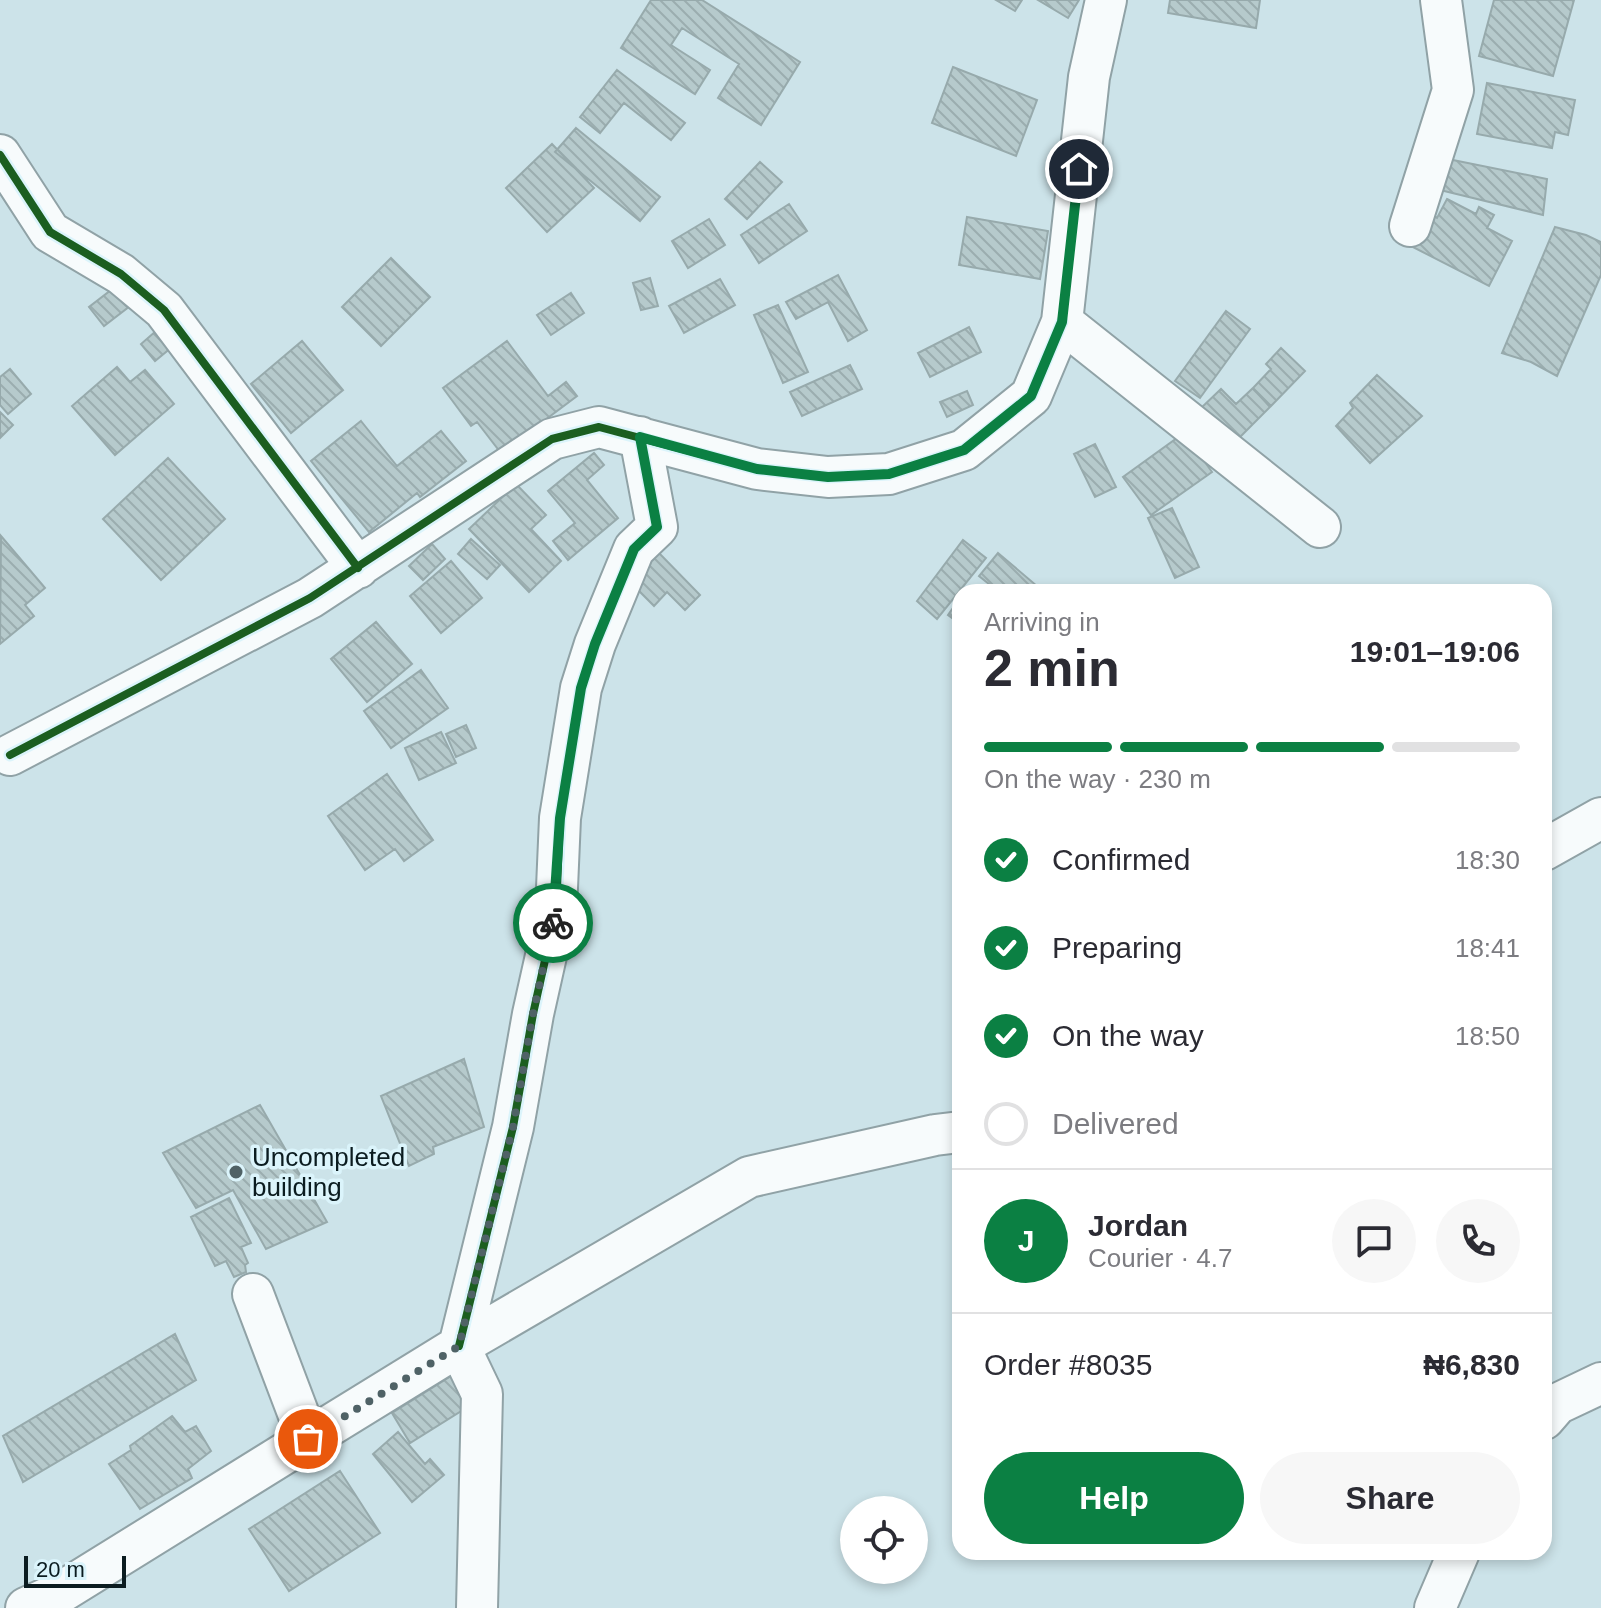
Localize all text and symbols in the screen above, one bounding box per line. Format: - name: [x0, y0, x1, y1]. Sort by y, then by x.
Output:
- pin: [1045, 135, 1113, 203]
- icon: home: [1057, 147, 1101, 191]
- text: Arriving in: [984, 607, 1100, 637]
- text: 19:01–19:06: [1350, 635, 1520, 668]
- text: 2 min: [984, 639, 1120, 697]
- text: On the way · 230 m: [984, 764, 1211, 794]
- icon: check: [984, 838, 1028, 882]
- text: Confirmed: [1052, 843, 1190, 876]
- text: 18:30: [1455, 845, 1520, 875]
- courier: [513, 883, 593, 963]
- icon: bike: [531, 901, 575, 945]
- icon: check: [984, 926, 1028, 970]
- text: Preparing: [1052, 931, 1182, 964]
- text: 18:41: [1455, 933, 1520, 963]
- icon: check: [984, 1014, 1028, 1058]
- text: On the way: [1052, 1019, 1204, 1052]
- text: 18:50: [1455, 1021, 1520, 1051]
- text: Delivered: [1052, 1107, 1179, 1140]
- place label: Uncompleted building: [252, 1142, 405, 1202]
- marker: Uncompleted building: [227, 1163, 245, 1181]
- button: chat: [1332, 1199, 1416, 1283]
- button: phone: [1436, 1199, 1520, 1283]
- text: Jordan: [1088, 1209, 1188, 1242]
- text: J: [1018, 1224, 1034, 1257]
- text: Courier · 4.7: [1088, 1243, 1233, 1273]
- text: Order #8035: [984, 1348, 1152, 1381]
- text: ₦6,830: [1423, 1348, 1520, 1381]
- pin: [274, 1405, 342, 1473]
- icon: bag: [286, 1417, 330, 1461]
- button: Help: [984, 1452, 1244, 1544]
- button: Share: [1260, 1452, 1520, 1544]
- map controls: [840, 1496, 928, 1584]
- button: locate: [840, 1496, 928, 1584]
- scale bar: [24, 1552, 126, 1588]
- text: 20 m: [36, 1557, 85, 1582]

